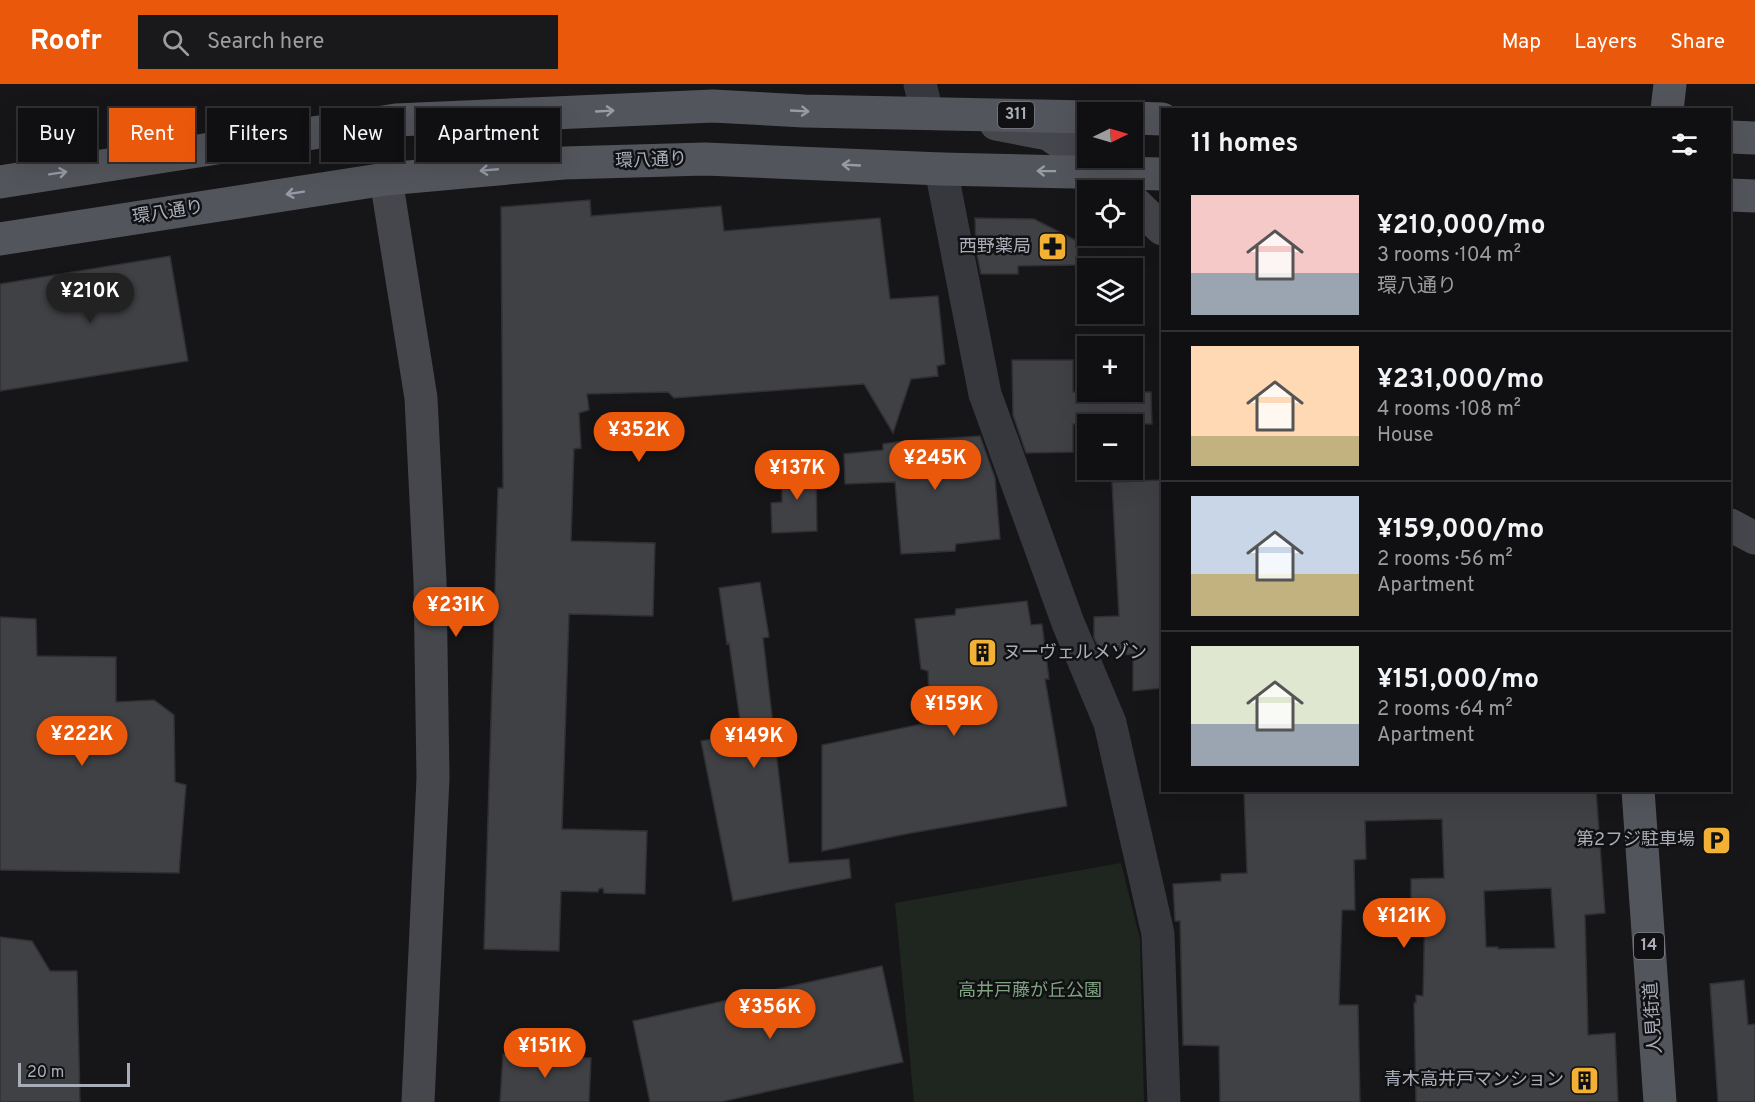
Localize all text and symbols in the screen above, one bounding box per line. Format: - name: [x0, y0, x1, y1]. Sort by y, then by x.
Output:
- search box: [138, 15, 558, 69]
- text: Roofr: [30, 24, 102, 60]
- icon: search: [159, 26, 192, 59]
- text: Search here: [207, 29, 324, 56]
- text: Map: [1502, 29, 1541, 56]
- text: Layers: [1574, 29, 1637, 56]
- text: Share: [1670, 29, 1725, 56]
- road number: 311: [998, 102, 1034, 128]
- north arrow: [1077, 102, 1143, 168]
- map controls: [1077, 102, 1143, 480]
- one-way arrow: [595, 105, 615, 116]
- one-way arrow: [790, 105, 810, 116]
- chip: Buy: [18, 108, 97, 162]
- chip: Rent: [109, 108, 195, 162]
- chip: Filters: [207, 108, 309, 162]
- chip: New: [321, 108, 404, 162]
- chip: Apartment: [416, 108, 560, 162]
- text: 11 homes: [1191, 128, 1298, 161]
- icon: filters: [1668, 128, 1701, 161]
- street label: 環八通り: [615, 148, 687, 174]
- one-way arrow: [842, 160, 862, 171]
- one-way arrow: [479, 165, 499, 176]
- one-way arrow: [1037, 165, 1057, 177]
- one-way arrow: [47, 168, 67, 179]
- button: locate: [1077, 180, 1143, 246]
- one-way arrow: [286, 188, 306, 199]
- street label: 環八通り: [131, 196, 205, 230]
- text: ¥210,000/mo: [1377, 210, 1545, 243]
- icon: home: [1239, 219, 1311, 291]
- pharmacy icon: 西野薬局: [1036, 231, 1068, 263]
- place label: 西野薬局: [959, 236, 1031, 259]
- text: 3 rooms · 104 m²: [1377, 243, 1521, 269]
- button: layers: [1077, 258, 1143, 324]
- pin: ¥210K: [48, 273, 132, 324]
- text: 環八通り: [1377, 274, 1457, 300]
- text: ¥210K: [60, 279, 120, 305]
- button: +: [1077, 336, 1143, 402]
- text: ¥231,000/mo: [1377, 364, 1544, 397]
- icon: home: [1239, 370, 1311, 442]
- text: 4 rooms · 108 m²: [1377, 397, 1521, 423]
- pin: ¥352K: [597, 412, 681, 463]
- button: −: [1077, 414, 1143, 480]
- text: ¥352K: [608, 418, 670, 444]
- text: House: [1377, 423, 1433, 449]
- pin: ¥245K: [893, 440, 977, 491]
- text: ¥245K: [903, 446, 967, 472]
- pin: ¥137K: [755, 450, 839, 501]
- text: ¥137K: [769, 456, 825, 482]
- text: ¥159,000/mo: [1377, 514, 1544, 547]
- icon: home: [1239, 520, 1311, 592]
- text: 2 rooms · 56 m²: [1377, 547, 1513, 573]
- text: Apartment: [1377, 573, 1475, 599]
- pin: ¥231K: [414, 587, 498, 638]
- text: ¥231K: [427, 593, 485, 619]
- building icon: ヌーヴェルメゾン: [966, 637, 998, 669]
- place label: ヌーヴェルメゾン: [1003, 642, 1147, 665]
- text: ¥151,000/mo: [1377, 664, 1539, 697]
- icon: home: [1239, 670, 1311, 742]
- pin: ¥159K: [912, 686, 996, 737]
- text: ¥159K: [925, 692, 983, 718]
- text: 2 rooms · 64 m²: [1377, 697, 1513, 723]
- pin: ¥222K: [40, 716, 124, 767]
- pin: ¥149K: [712, 718, 796, 769]
- text: ¥222K: [51, 722, 114, 748]
- text: Apartment: [1377, 723, 1475, 749]
- text: ¥149K: [724, 724, 784, 750]
- parking icon: 第2フジ駐車場: [1700, 824, 1732, 856]
- place label: 第2フジ駐車場: [1576, 829, 1695, 852]
- pin: ¥121K: [1362, 898, 1446, 949]
- text: ¥121K: [1377, 904, 1431, 930]
- road number: 14: [1634, 933, 1664, 959]
- park label: 高井戸藤が丘公園: [958, 980, 1102, 1003]
- street label: 人見街道: [1640, 981, 1668, 1055]
- pin: ¥356K: [728, 989, 812, 1040]
- text: ¥356K: [739, 995, 801, 1021]
- pin: ¥151K: [503, 1028, 587, 1079]
- text: ¥151K: [518, 1034, 572, 1060]
- scale bar: [18, 1060, 130, 1088]
- text: 20 m: [27, 1063, 64, 1083]
- building icon: 青木高井戸マンション: [1569, 1064, 1601, 1096]
- place label: 青木高井戸マンション: [1384, 1069, 1564, 1092]

